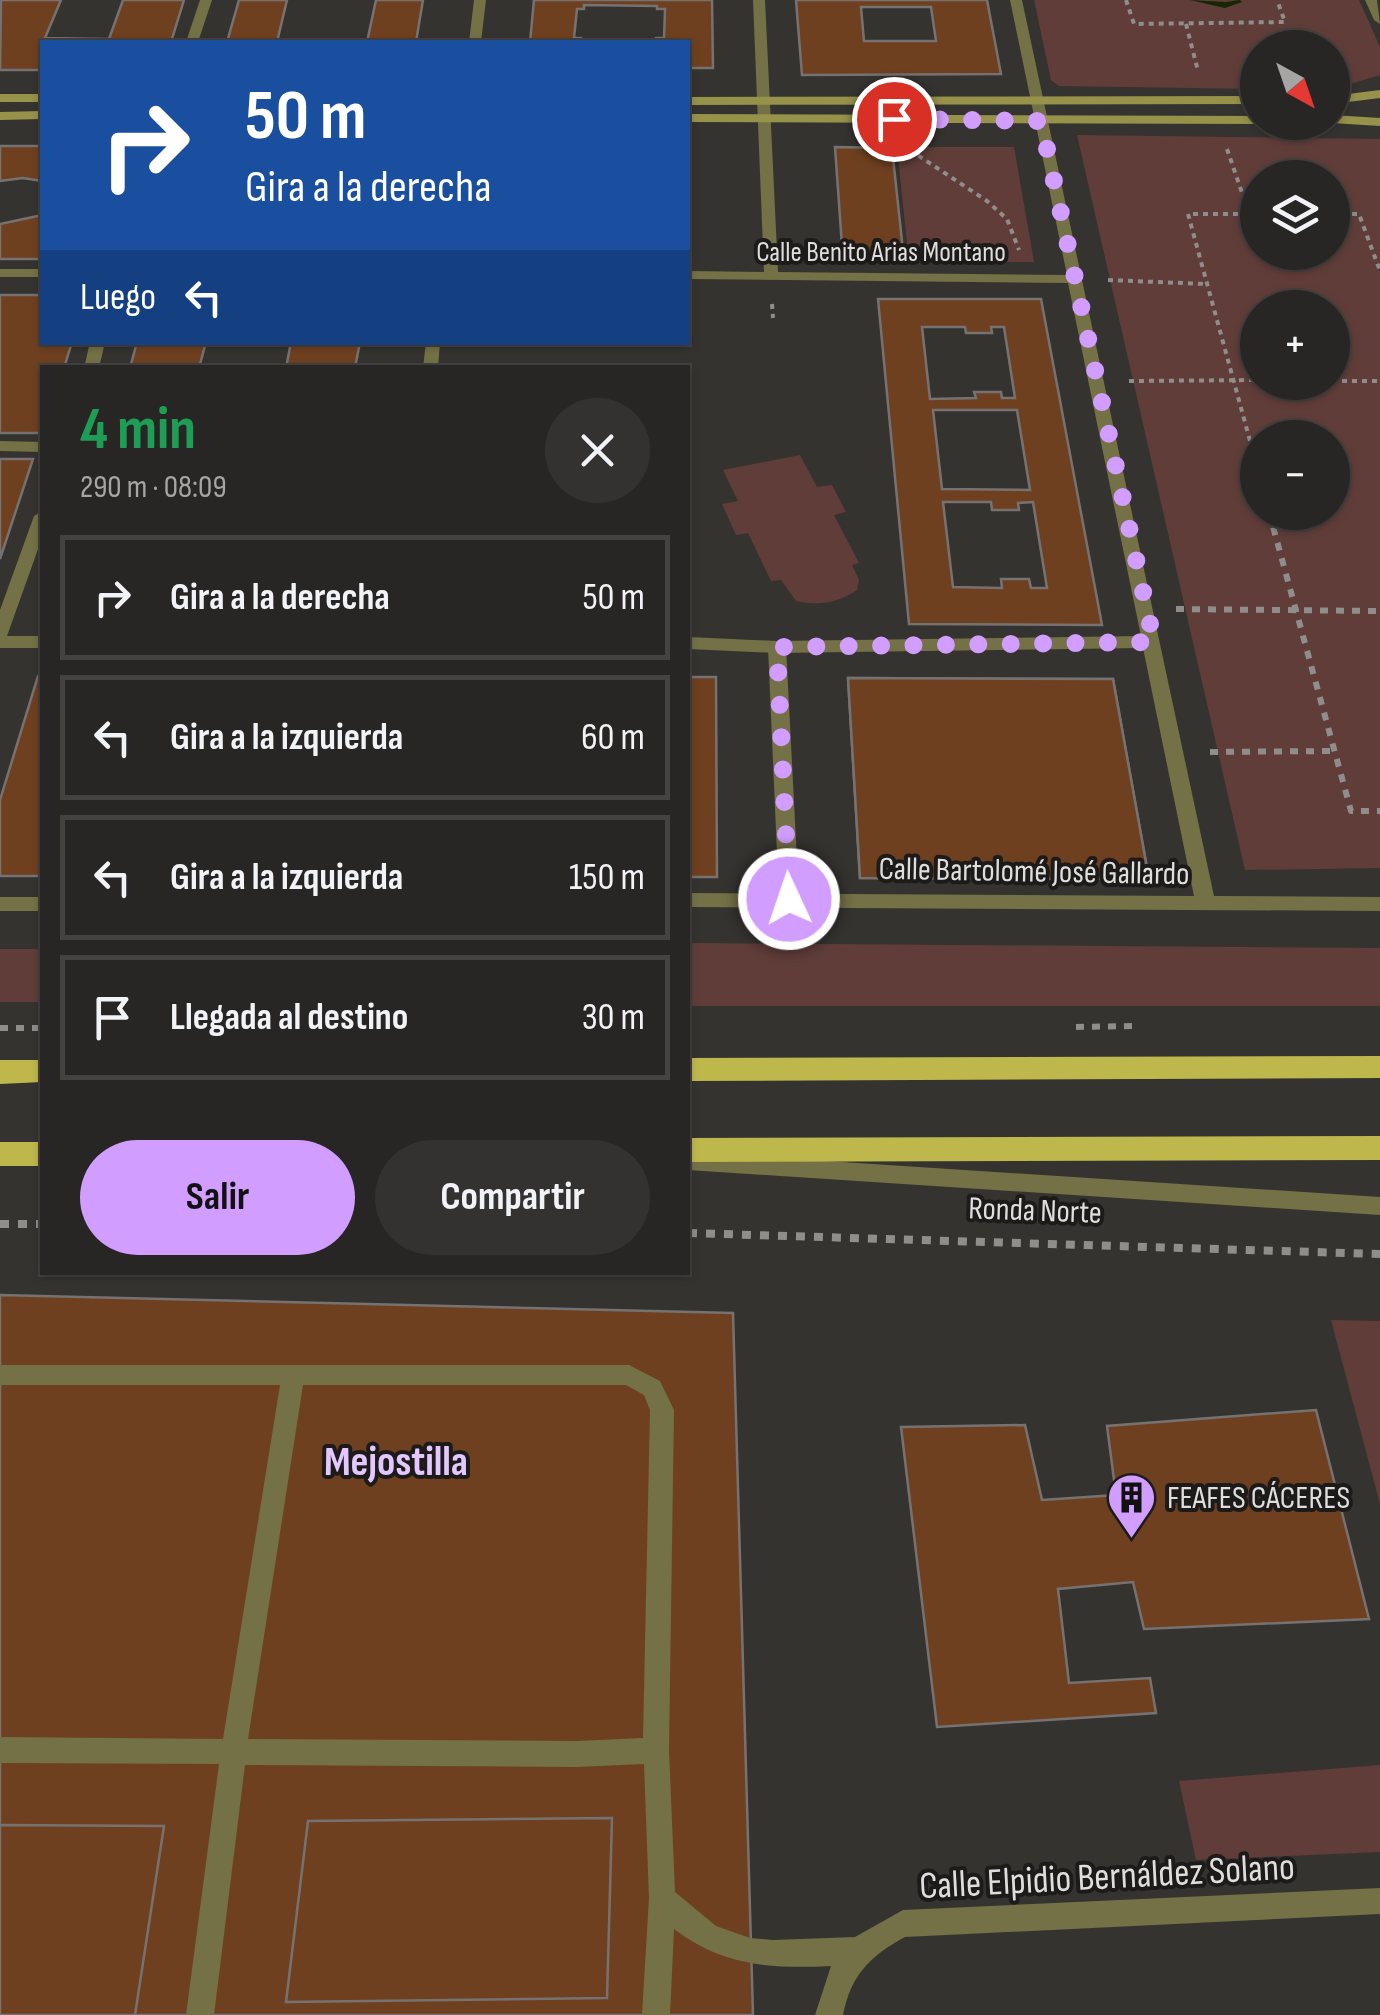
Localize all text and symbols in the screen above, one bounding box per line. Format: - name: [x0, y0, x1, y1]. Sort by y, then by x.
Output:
- north arrow: [1240, 30, 1350, 140]
- map controls: [1240, 30, 1350, 530]
- text: 50 m: [245, 75, 366, 159]
- pin: [852, 77, 937, 162]
- icon: right: [80, 80, 210, 210]
- icon: arrive: [867, 92, 922, 147]
- text: Gira a la derecha: [245, 160, 492, 215]
- button: layers: [1240, 160, 1350, 270]
- street label: Calle Benito Arias Montano: [756, 236, 1006, 269]
- icon: left: [176, 270, 231, 325]
- text: Luego: [80, 275, 156, 320]
- button: +: [1240, 290, 1350, 400]
- text: 4 min: [80, 394, 196, 466]
- button: close: [545, 398, 650, 503]
- button: −: [1240, 420, 1350, 530]
- text: 290 m · 08:09: [80, 468, 227, 507]
- icon: right: [85, 570, 140, 625]
- text: Gira a la derecha: [170, 575, 390, 620]
- text: 50 m: [582, 575, 645, 620]
- icon: left: [85, 710, 140, 765]
- text: Gira a la izquierda: [170, 715, 403, 760]
- text: 60 m: [581, 715, 645, 760]
- position arrow: [737, 847, 841, 951]
- icon: left: [85, 850, 140, 905]
- street label: Calle Bartolomé José Gallardo: [878, 850, 1190, 894]
- text: Gira a la izquierda: [170, 855, 403, 900]
- text: 150 m: [569, 855, 645, 900]
- icon: arrive: [85, 990, 140, 1045]
- text: Llegada al destino: [170, 995, 408, 1040]
- text: 30 m: [582, 995, 645, 1040]
- button: Salir: [80, 1140, 355, 1255]
- button: Compartir: [375, 1140, 650, 1255]
- street label: Ronda Norte: [968, 1189, 1102, 1233]
- district label: Mejostilla: [324, 1437, 468, 1488]
- building icon: FEAFES CÁCERES: [1106, 1472, 1158, 1540]
- place label: FEAFES CÁCERES: [1167, 1479, 1350, 1518]
- street label: Calle Elpidio Bernáldez Solano: [918, 1845, 1296, 1909]

